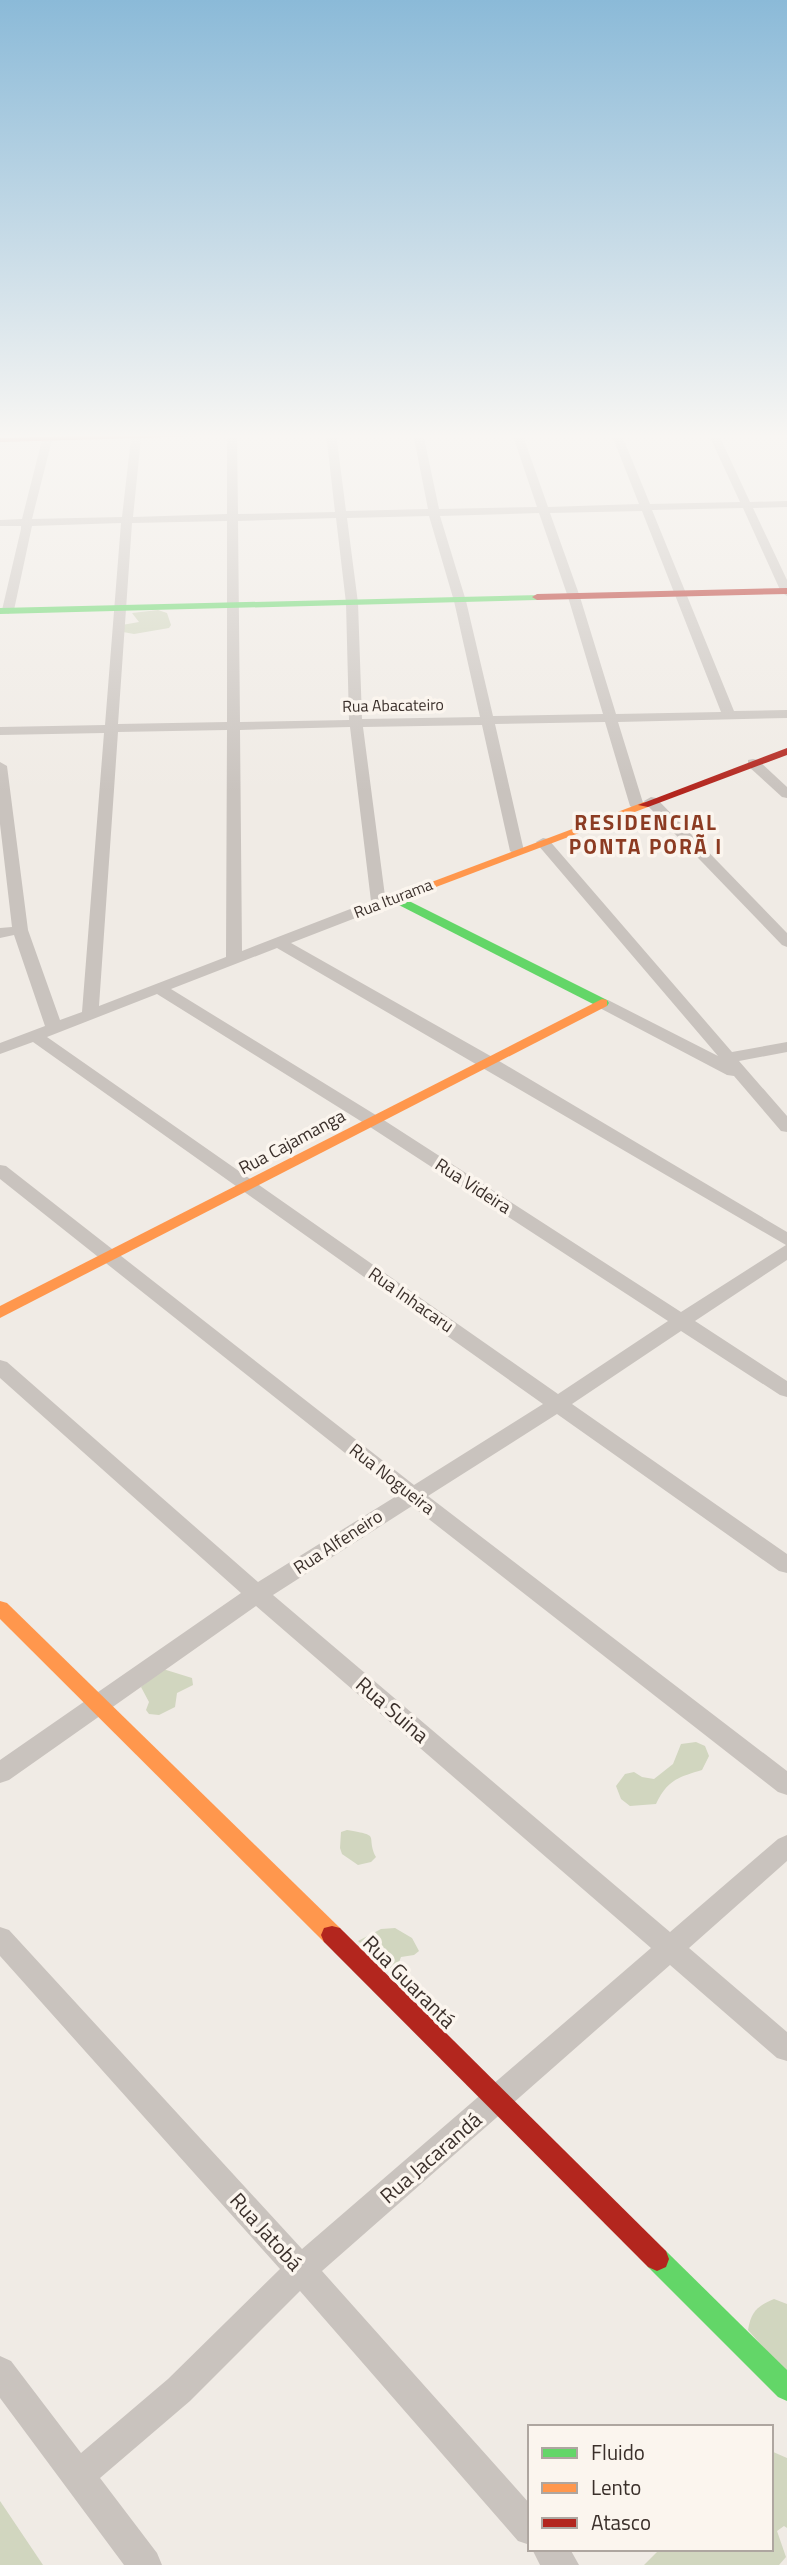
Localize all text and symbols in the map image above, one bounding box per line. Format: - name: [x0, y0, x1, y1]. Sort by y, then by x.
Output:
- street label: Rua Abacateiro: [342, 692, 444, 718]
- district label: RESIDENCIAL PONTA PORÃ I: [569, 806, 723, 862]
- street label: Rua Iturama: [350, 872, 436, 924]
- street label: Rua Cajamanga: [234, 1102, 350, 1181]
- street label: Rua Videira: [430, 1151, 517, 1220]
- street label: Rua Inhacaru: [363, 1260, 460, 1339]
- street label: Rua Nogueira: [344, 1436, 441, 1521]
- street label: Rua Alfeneiro: [288, 1503, 388, 1581]
- street label: Rua Suina: [349, 1668, 437, 1751]
- street label: Rua Guarantá: [356, 1927, 464, 2036]
- street label: Rua Jacarandá: [372, 2103, 489, 2211]
- street label: Rua Jatobá: [223, 2185, 311, 2278]
- legend: [528, 2425, 773, 2551]
- text: Fluido: [591, 2436, 645, 2468]
- text: Lento: [591, 2471, 641, 2503]
- text: Atasco: [591, 2506, 651, 2538]

